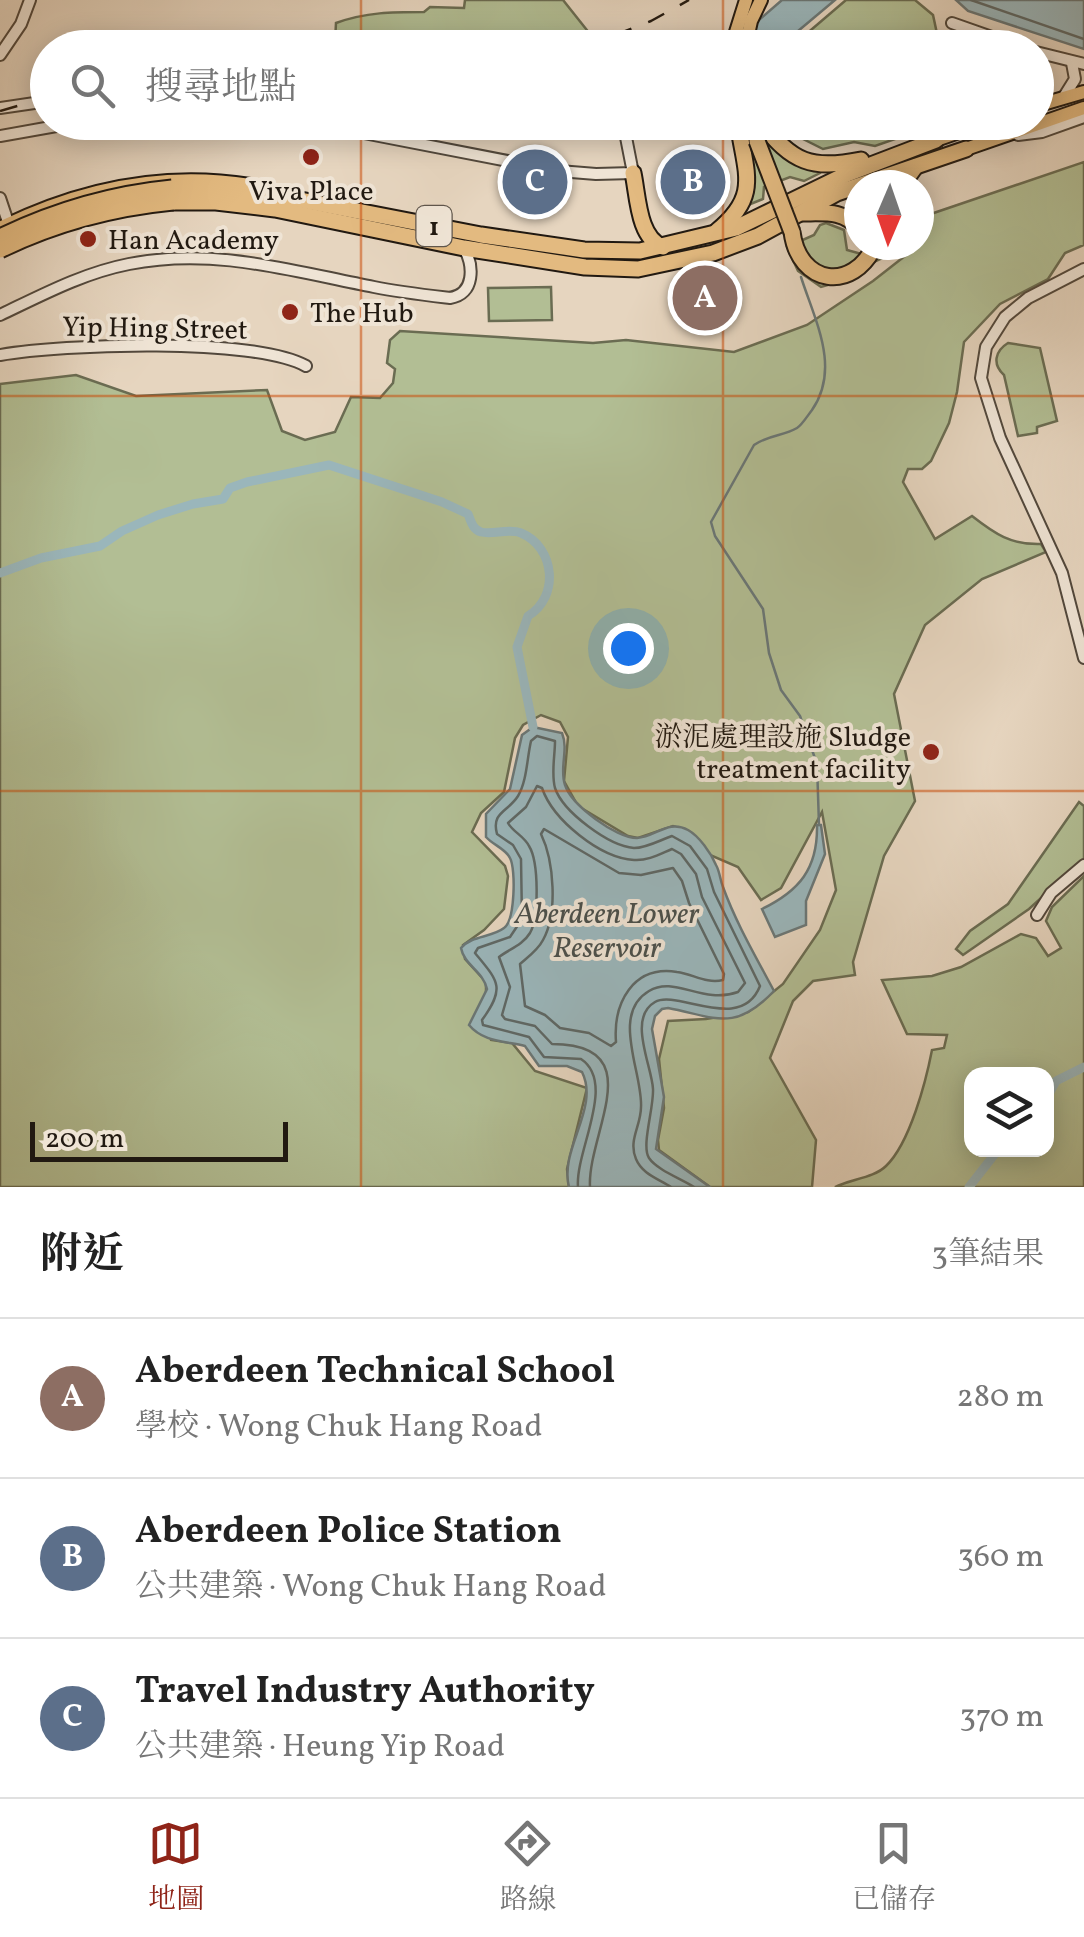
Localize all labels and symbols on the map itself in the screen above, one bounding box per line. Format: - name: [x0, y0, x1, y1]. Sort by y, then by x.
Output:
- pin: C: [502, 144, 568, 220]
- pin: B: [660, 144, 726, 220]
- marker: Viva Place: [300, 146, 322, 168]
- north arrow: [844, 170, 934, 260]
- place label: Viva Place: [249, 173, 373, 212]
- road number: 1: [416, 206, 452, 246]
- place label: Han Academy: [108, 222, 279, 261]
- marker: Han Academy: [77, 228, 99, 250]
- pin: A: [672, 260, 738, 336]
- place label: The Hub: [310, 295, 414, 334]
- marker: The Hub: [279, 301, 301, 323]
- street label: Yip Hing Street: [62, 308, 248, 351]
- your location: [603, 623, 654, 674]
- place label: 淤泥處理設施 Sludge treatment facility: [654, 719, 911, 790]
- marker: 淤泥處理設施 Sludge treatment facility: [920, 741, 942, 763]
- water label: Aberdeen Lower Reservoir: [513, 894, 700, 970]
- scale bar: [30, 1117, 288, 1162]

